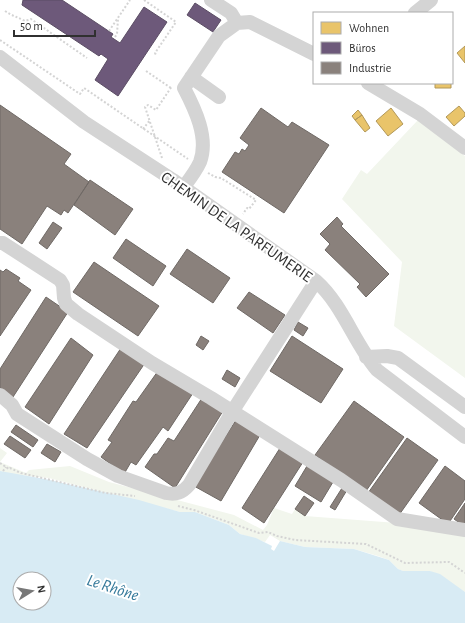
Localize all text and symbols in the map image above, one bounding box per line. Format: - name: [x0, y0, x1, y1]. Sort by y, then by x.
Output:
- scale bar: [14, 12, 95, 38]
- legend: [313, 12, 453, 84]
- text: 50 m: [20, 20, 43, 32]
- text: Wohnen: [349, 22, 389, 34]
- text: Büros: [349, 42, 376, 54]
- text: Industrie: [349, 62, 391, 74]
- street label: CHEMIN DE LA PARFUMERIE: [158, 168, 315, 285]
- north arrow: [12, 571, 52, 611]
- water label: Le Rhône: [85, 571, 141, 604]
- text: N: [35, 584, 47, 594]

